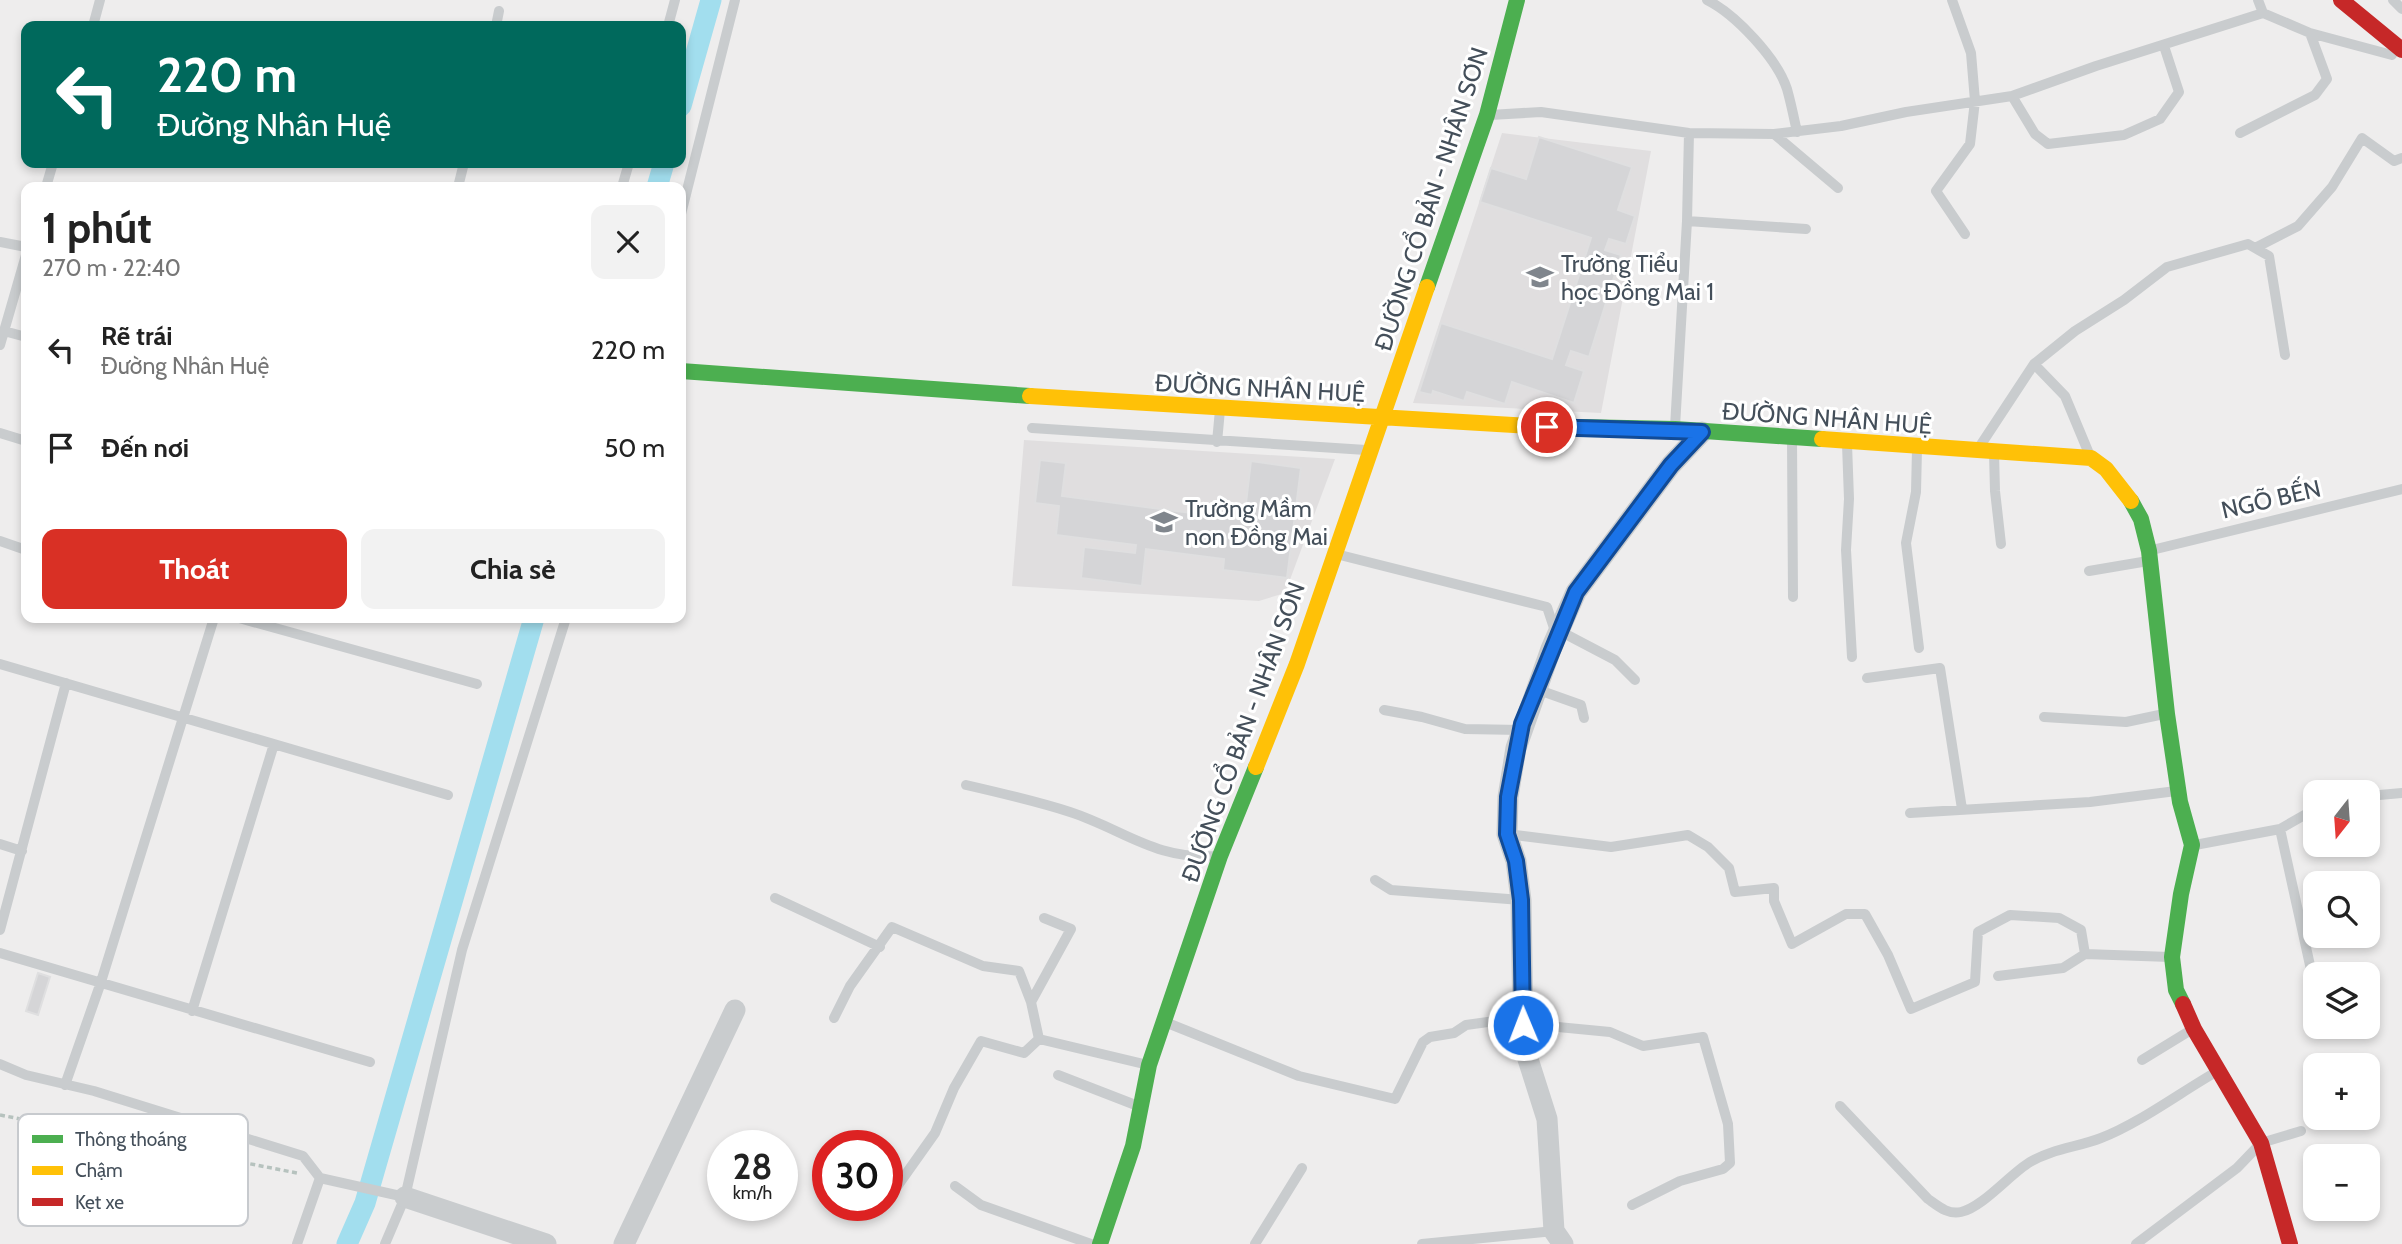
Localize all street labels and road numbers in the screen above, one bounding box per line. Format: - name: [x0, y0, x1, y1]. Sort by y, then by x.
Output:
- street label: ĐƯỜNG CỔ BẢN - NHÂN SƠN: [1365, 43, 1494, 354]
- street label: ĐƯỜNG NHÂN HUỆ: [1154, 368, 1366, 408]
- street label: ĐƯỜNG NHÂN HUỆ: [1721, 396, 1933, 440]
- street label: NGÕ BẾN: [2218, 472, 2324, 525]
- street label: ĐƯỜNG CỔ BẢN - NHÂN SƠN: [1172, 577, 1311, 886]

